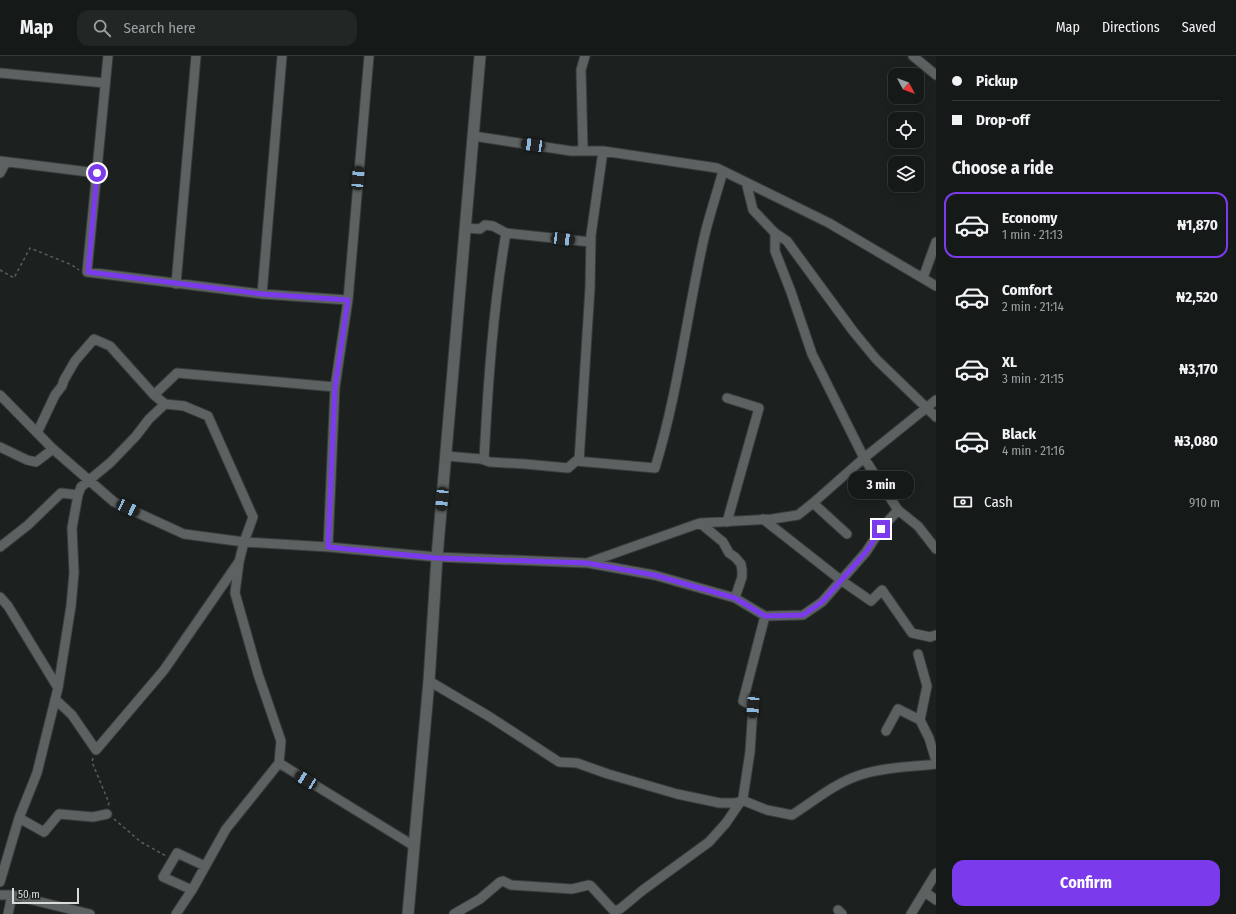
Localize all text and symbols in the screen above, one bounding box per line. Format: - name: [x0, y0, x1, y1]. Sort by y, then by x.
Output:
- search box: [77, 10, 357, 46]
- text: Map: [20, 16, 53, 39]
- icon: search: [91, 17, 113, 39]
- text: Search here: [123, 19, 196, 37]
- text: Map: [1056, 19, 1080, 36]
- text: Directions: [1102, 19, 1160, 36]
- text: Saved: [1182, 19, 1216, 36]
- north arrow: [888, 68, 924, 104]
- map controls: [888, 68, 924, 192]
- text: Pickup: [976, 72, 1018, 90]
- text: Drop-off: [976, 111, 1030, 129]
- button: locate: [888, 112, 924, 148]
- car: [520, 137, 546, 153]
- button: layers: [888, 156, 924, 192]
- text: Choose a ride: [952, 157, 1054, 179]
- route start: [88, 164, 106, 182]
- car: [351, 166, 365, 190]
- icon: car: [954, 207, 990, 243]
- text: Economy: [1002, 209, 1057, 227]
- text: ₦1,870: [1177, 216, 1218, 234]
- text: 1 min · 21:13: [1002, 227, 1063, 242]
- car: [550, 232, 576, 246]
- icon: car: [954, 279, 990, 315]
- text: Comfort: [1002, 281, 1053, 299]
- text: ₦2,520: [1176, 288, 1218, 306]
- text: 2 min · 21:14: [1002, 299, 1064, 314]
- icon: car: [954, 351, 990, 387]
- text: XL: [1002, 353, 1017, 371]
- text: ₦3,170: [1179, 360, 1218, 378]
- text: 3 min · 21:15: [1002, 371, 1064, 386]
- icon: car: [954, 423, 990, 459]
- text: Black: [1002, 425, 1036, 443]
- text: ₦3,080: [1175, 432, 1218, 450]
- text: 4 min · 21:16: [1002, 443, 1065, 458]
- callout: 3 min: [848, 471, 914, 499]
- text: 3 min: [867, 477, 895, 492]
- car: [435, 487, 449, 511]
- icon: cash: [952, 491, 974, 513]
- text: Cash: [984, 493, 1013, 511]
- text: 910 m: [1189, 495, 1220, 510]
- car: [115, 497, 141, 519]
- route end: [872, 520, 890, 538]
- car: [746, 694, 760, 718]
- car: [293, 769, 319, 791]
- button: Confirm: [952, 860, 1220, 906]
- scale bar: [12, 886, 79, 905]
- text: 50 m: [18, 888, 40, 901]

